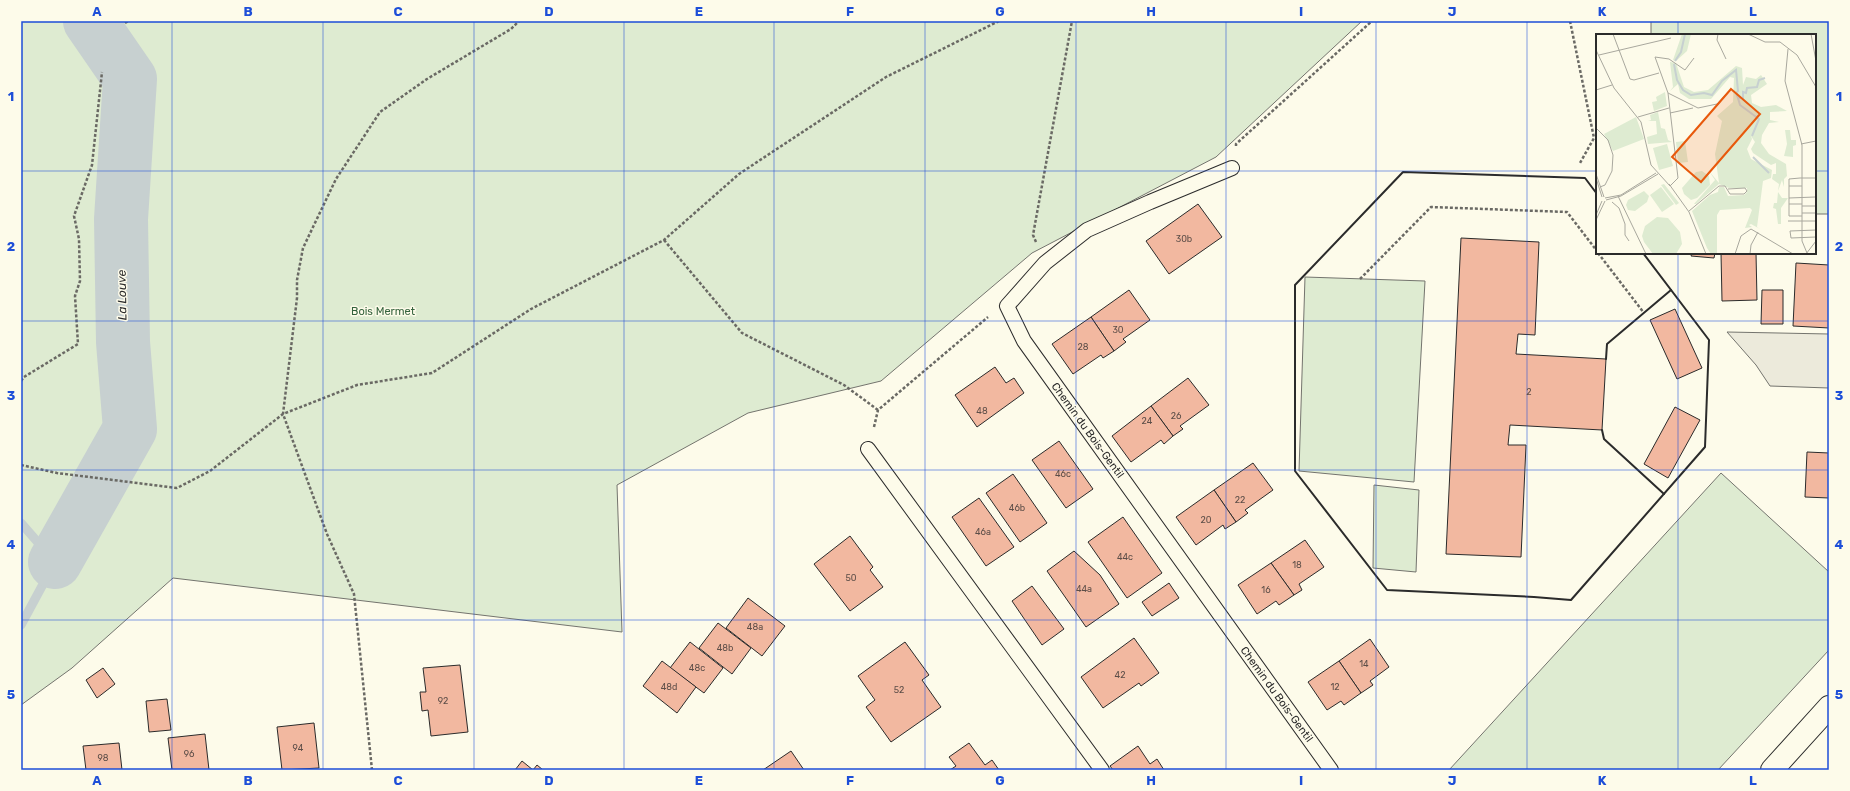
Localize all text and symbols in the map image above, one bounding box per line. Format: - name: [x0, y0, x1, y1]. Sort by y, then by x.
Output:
- text: A: [92, 4, 102, 19]
- text: B: [243, 4, 253, 19]
- text: C: [393, 4, 403, 19]
- text: D: [544, 4, 554, 19]
- text: E: [695, 4, 703, 19]
- text: F: [846, 4, 854, 19]
- text: G: [995, 4, 1005, 19]
- text: H: [1146, 4, 1156, 19]
- text: I: [1299, 4, 1303, 19]
- text: J: [1448, 4, 1456, 19]
- text: K: [1598, 4, 1607, 19]
- text: L: [1749, 4, 1757, 19]
- inset map: [1596, 34, 1816, 254]
- text: 1: [8, 89, 14, 104]
- text: 1: [1836, 89, 1842, 104]
- house number: 30b: [1176, 234, 1192, 244]
- text: 2: [7, 239, 15, 254]
- text: 2: [1835, 239, 1843, 254]
- water label: La Louve: [115, 269, 129, 320]
- park label: Bois Mermet: [351, 305, 416, 318]
- house number: 30: [1112, 325, 1124, 335]
- house number: 28: [1077, 342, 1089, 352]
- street label: Chemin du Bois-Gentil: [1049, 380, 1127, 481]
- house number: 2: [1526, 387, 1532, 397]
- text: 3: [7, 388, 16, 403]
- text: 3: [1835, 388, 1844, 403]
- house number: 48: [976, 406, 988, 416]
- house number: 26: [1171, 411, 1182, 421]
- house number: 24: [1142, 416, 1153, 426]
- house number: 46c: [1055, 469, 1071, 479]
- house number: 22: [1235, 495, 1245, 505]
- house number: 46b: [1009, 503, 1025, 513]
- house number: 20: [1201, 515, 1212, 525]
- house number: 46a: [975, 527, 991, 537]
- text: 4: [7, 537, 16, 552]
- text: 4: [1835, 537, 1844, 552]
- house number: 44c: [1117, 552, 1133, 562]
- house number: 18: [1292, 560, 1302, 570]
- house number: 50: [845, 573, 857, 583]
- house number: 44a: [1076, 584, 1092, 594]
- house number: 16: [1261, 585, 1271, 595]
- house number: 48a: [747, 622, 763, 632]
- house number: 48b: [717, 643, 733, 653]
- street label: Chemin du Bois-Gentil: [1238, 644, 1316, 745]
- house number: 14: [1359, 659, 1369, 669]
- house number: 48c: [689, 663, 705, 673]
- house number: 42: [1115, 670, 1125, 680]
- house number: 48d: [661, 682, 677, 692]
- house number: 12: [1330, 682, 1340, 692]
- house number: 52: [894, 685, 904, 695]
- text: 5: [7, 687, 15, 702]
- text: 5: [1835, 687, 1843, 702]
- house number: 92: [438, 696, 448, 706]
- house number: 94: [293, 743, 304, 753]
- house number: 96: [184, 749, 195, 759]
- house number: 98: [97, 753, 109, 763]
- text: A: [92, 773, 102, 788]
- text: B: [243, 773, 253, 788]
- text: C: [393, 773, 403, 788]
- text: D: [544, 773, 554, 788]
- text: E: [695, 773, 703, 788]
- text: F: [846, 773, 854, 788]
- text: G: [995, 773, 1005, 788]
- text: H: [1146, 773, 1156, 788]
- text: I: [1299, 773, 1303, 788]
- text: J: [1448, 773, 1456, 788]
- text: K: [1598, 773, 1607, 788]
- text: L: [1749, 773, 1757, 788]

